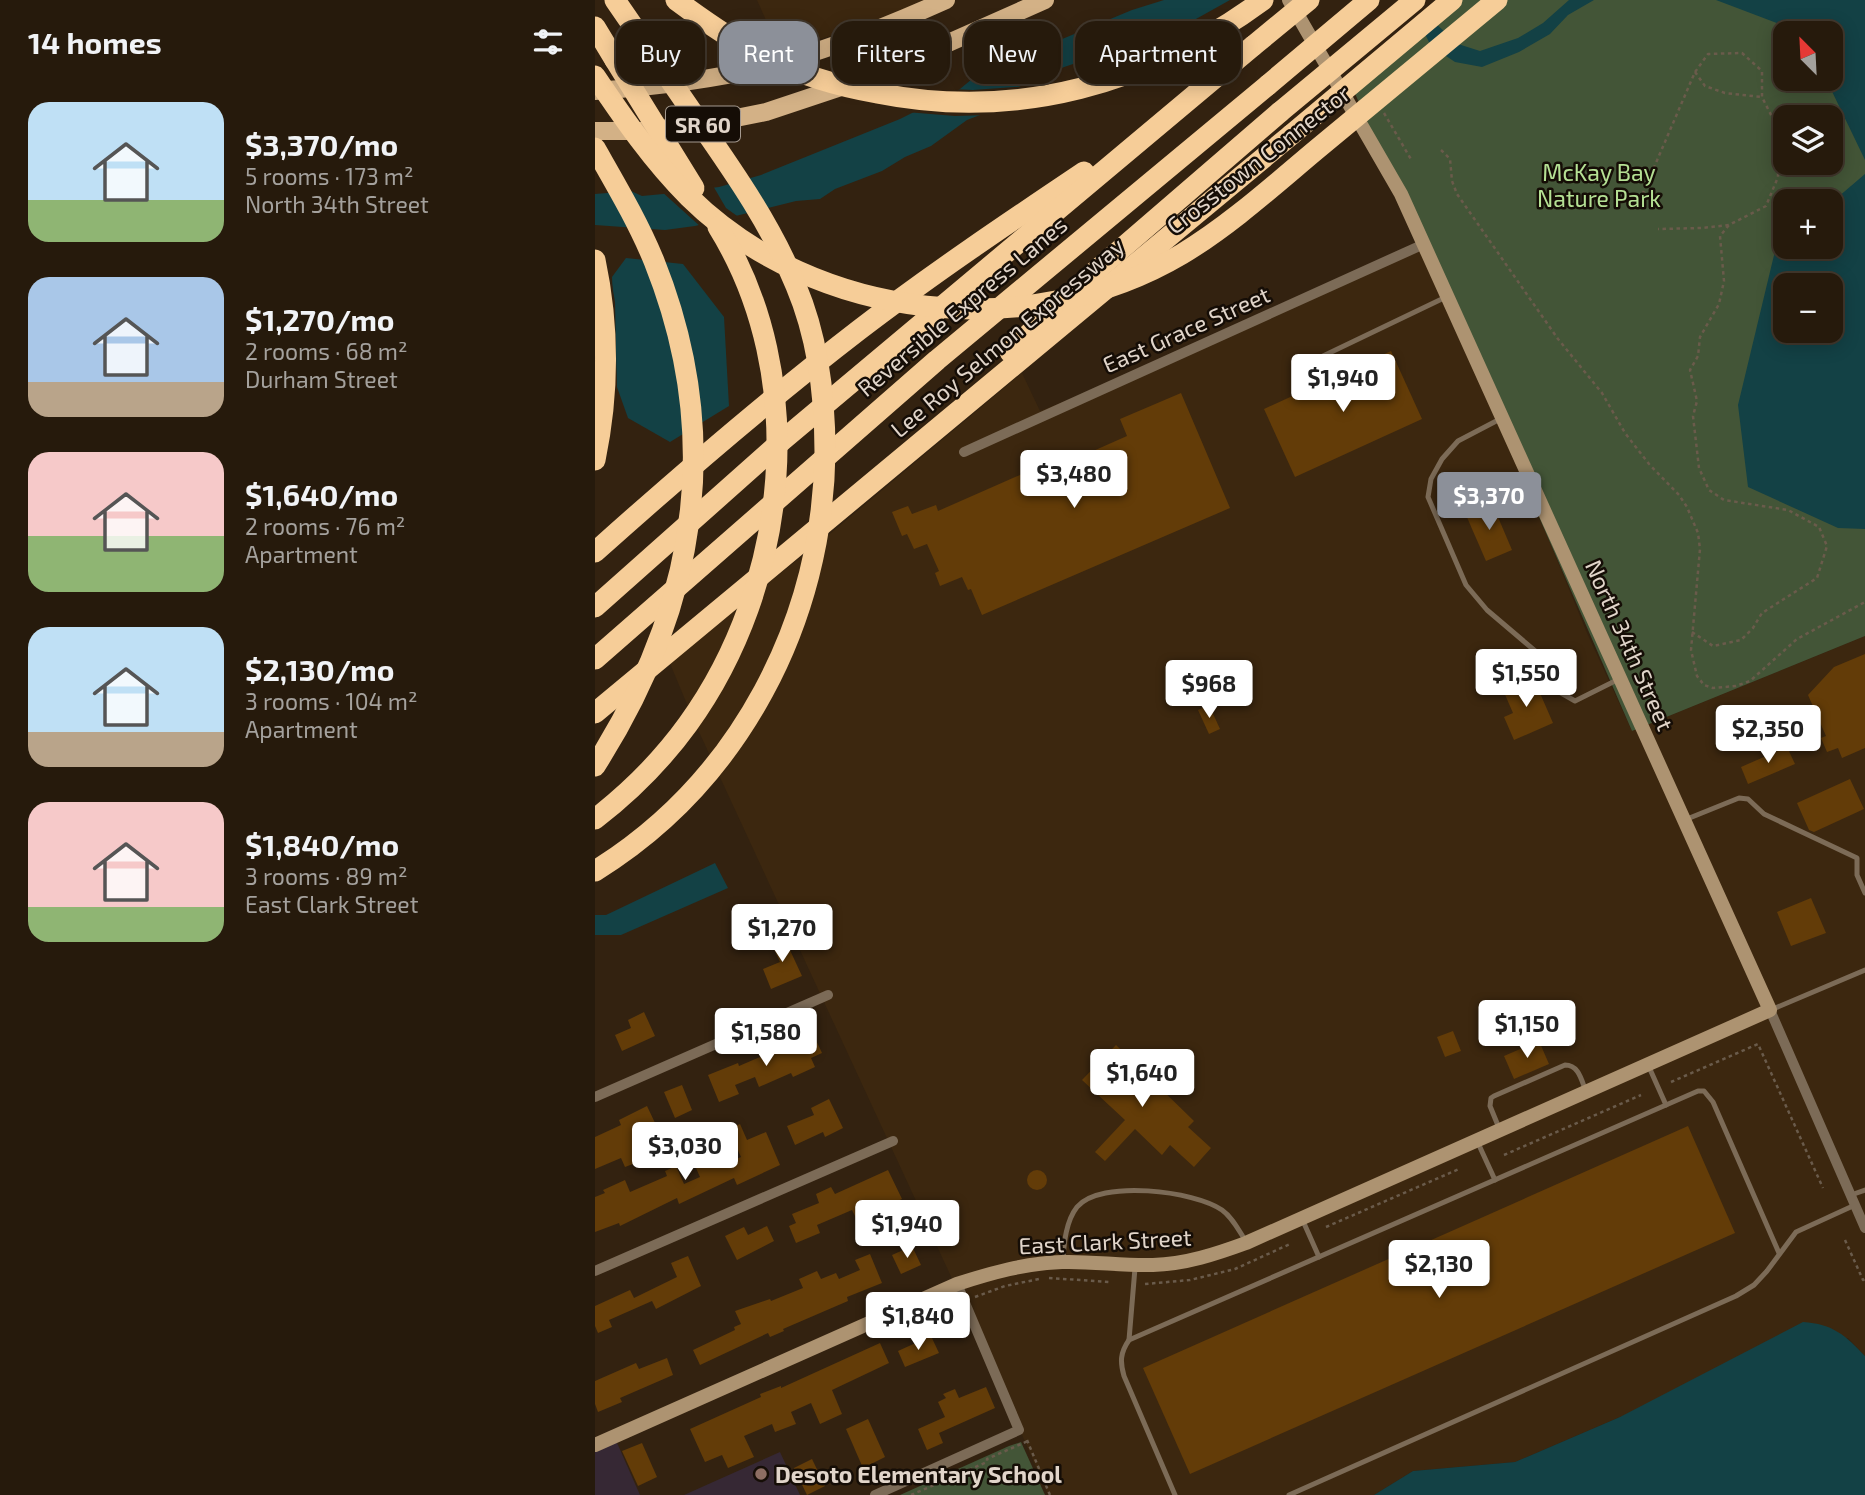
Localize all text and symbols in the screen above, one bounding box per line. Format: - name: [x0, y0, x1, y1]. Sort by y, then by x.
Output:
- chip: Buy: [616, 21, 705, 84]
- chip: Rent: [719, 21, 818, 84]
- chip: Filters: [832, 21, 950, 84]
- chip: New: [964, 21, 1061, 84]
- chip: Apartment: [1075, 21, 1241, 84]
- north arrow: [1773, 21, 1843, 91]
- map controls: [1773, 21, 1843, 343]
- icon: filters: [529, 23, 567, 61]
- text: 14 homes: [28, 24, 162, 60]
- street label: Crosstown Connector: [1161, 79, 1355, 239]
- button: layers: [1773, 105, 1843, 175]
- road number: SR 60: [666, 106, 740, 142]
- text: $3,370/mo: [245, 126, 398, 162]
- icon: home: [84, 130, 168, 214]
- park label: McKay Bay Nature Park: [1537, 158, 1661, 212]
- text: 5 rooms · 173 m²: [245, 162, 414, 190]
- button: +: [1773, 189, 1843, 259]
- text: North 34th Street: [245, 190, 429, 218]
- street label: Reversible Express Lanes: [852, 210, 1072, 402]
- street label: Lee Roy Selmon Expressway: [885, 231, 1129, 443]
- button: −: [1773, 273, 1843, 343]
- street label: East Grace Street: [1098, 280, 1274, 378]
- text: $1,270/mo: [245, 301, 395, 337]
- icon: home: [84, 305, 168, 389]
- text: 2 rooms · 68 m²: [245, 337, 408, 365]
- pin: $1,940: [1286, 354, 1400, 414]
- text: $1,940: [1307, 363, 1379, 391]
- text: Durham Street: [245, 365, 398, 393]
- pin: $3,480: [1017, 450, 1131, 510]
- text: $3,480: [1036, 459, 1112, 487]
- pin: $3,370: [1432, 472, 1546, 532]
- text: $1,640/mo: [245, 476, 398, 512]
- icon: home: [84, 480, 168, 564]
- text: $3,370: [1453, 481, 1525, 509]
- text: 2 rooms · 76 m²: [245, 512, 405, 540]
- text: Apartment: [245, 540, 358, 568]
- street label: North 34th Street: [1580, 555, 1680, 735]
- pin: $1,550: [1469, 650, 1583, 709]
- text: $2,130/mo: [245, 651, 394, 687]
- icon: home: [84, 655, 168, 739]
- text: $1,550: [1492, 658, 1560, 686]
- pin: $968: [1168, 660, 1250, 720]
- text: $968: [1182, 669, 1236, 697]
- text: 3 rooms · 104 m²: [245, 687, 417, 715]
- pin: $2,350: [1711, 706, 1825, 765]
- text: $2,350: [1732, 714, 1804, 742]
- text: Apartment: [245, 715, 358, 743]
- text: $1,840/mo: [245, 826, 399, 862]
- icon: home: [84, 830, 168, 914]
- text: 3 rooms · 89 m²: [245, 862, 407, 890]
- text: East Clark Street: [245, 890, 418, 918]
- pin: $1,270: [725, 904, 839, 964]
- text: $1,270: [748, 913, 816, 941]
- pin: $1,150: [1470, 1000, 1584, 1060]
- pin: $1,580: [709, 1009, 823, 1068]
- text: $1,150: [1495, 1009, 1560, 1037]
- text: $1,580: [731, 1017, 801, 1045]
- pin: $1,640: [1085, 1050, 1199, 1109]
- text: $1,640: [1106, 1058, 1178, 1086]
- pin: $3,030: [628, 1122, 742, 1182]
- text: $3,030: [648, 1131, 722, 1159]
- pin: $1,940: [850, 1200, 964, 1260]
- text: $1,940: [871, 1209, 943, 1237]
- street label: East Clark Street: [1018, 1222, 1193, 1260]
- pin: $2,130: [1382, 1240, 1496, 1300]
- text: $2,130: [1405, 1249, 1473, 1277]
- pin: $1,840: [861, 1292, 975, 1352]
- text: $1,840: [882, 1301, 954, 1329]
- place label: Desoto Elementary School: [775, 1460, 1062, 1488]
- marker: Desoto Elementary School: [753, 1466, 769, 1482]

